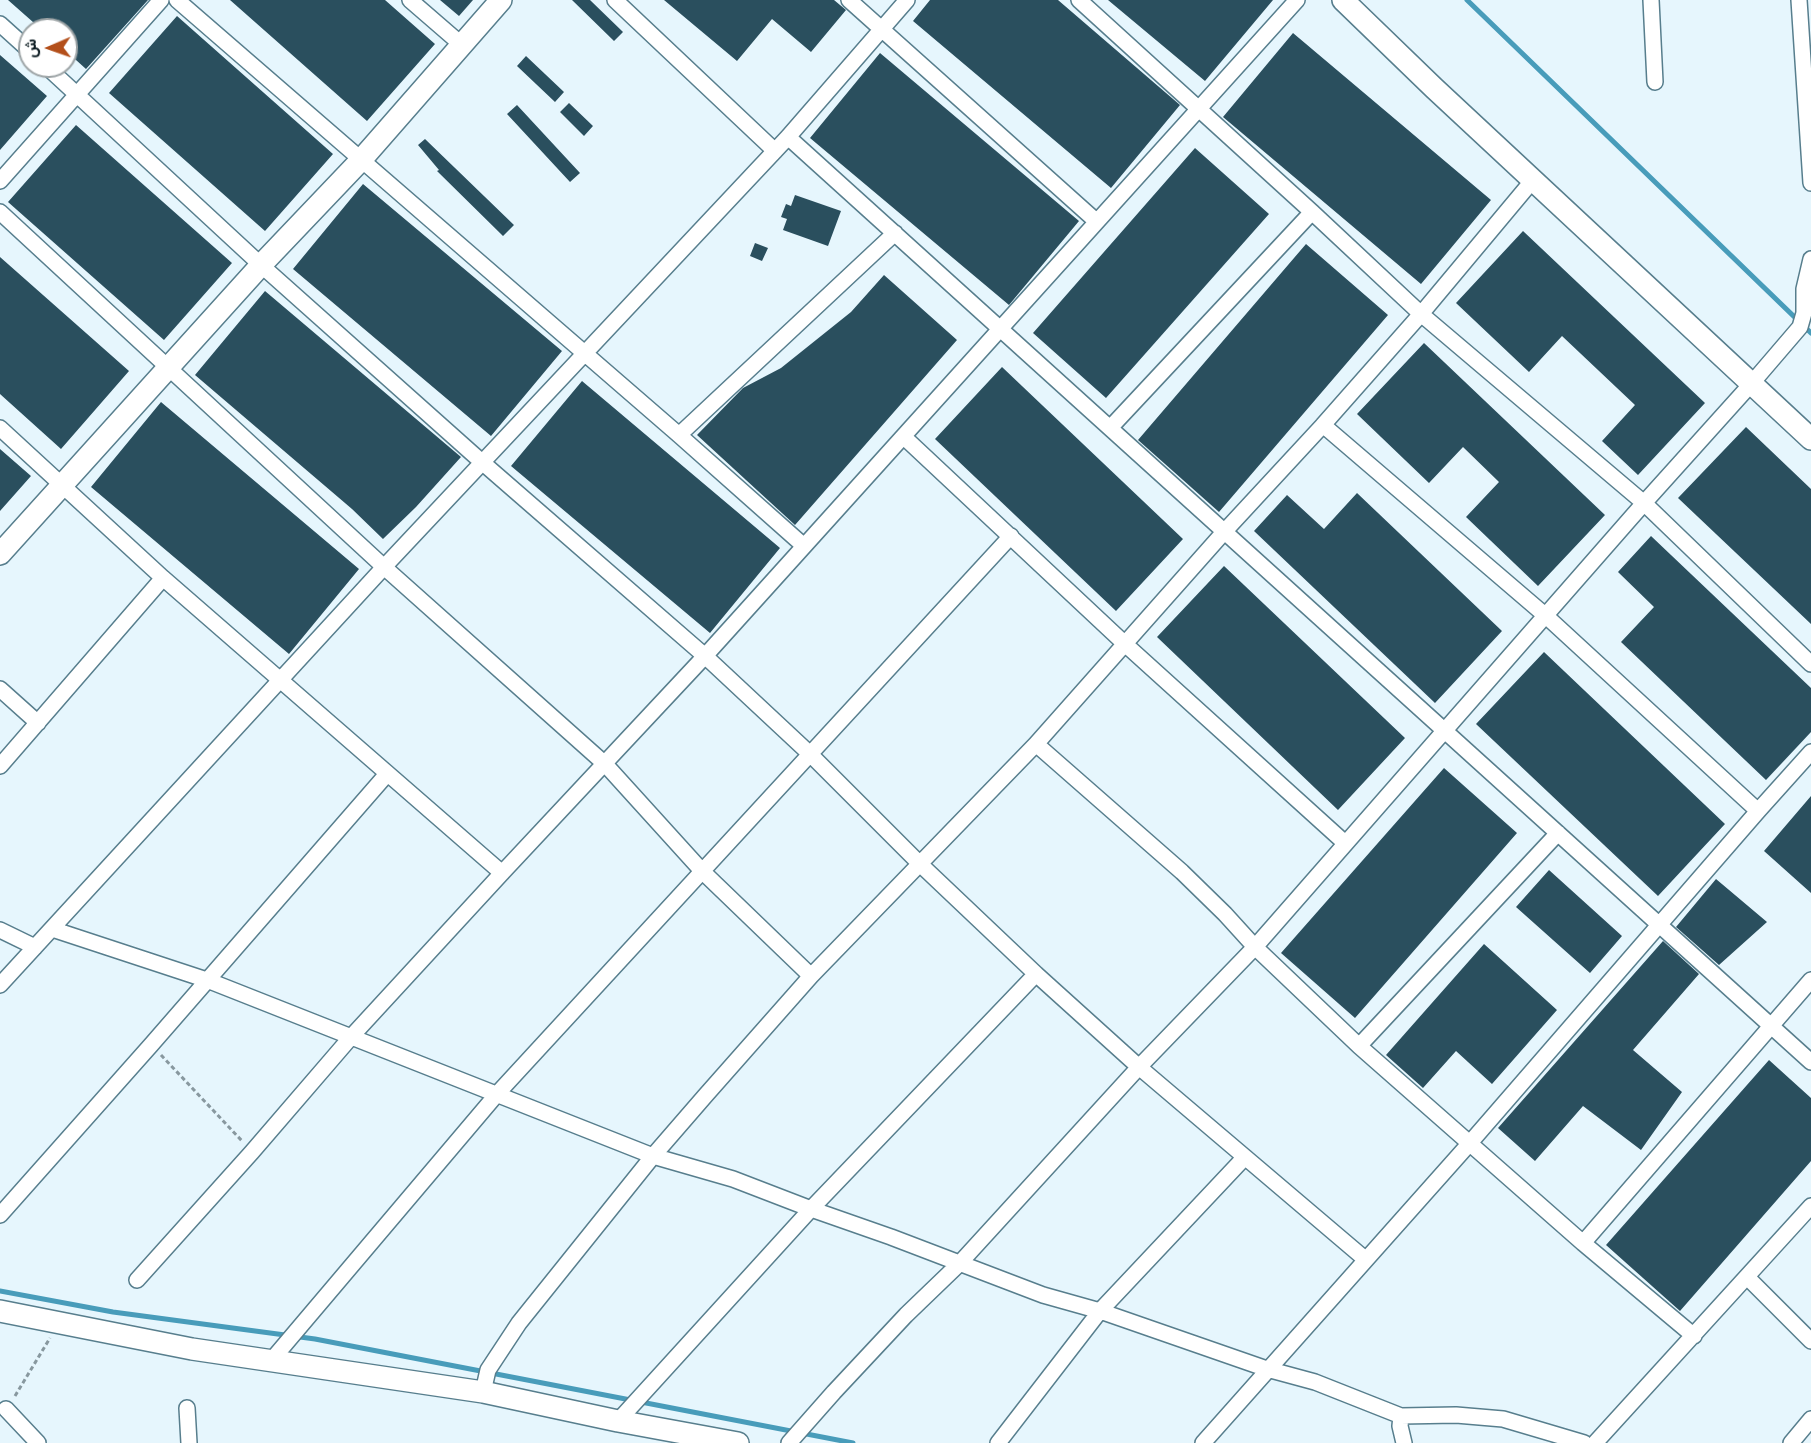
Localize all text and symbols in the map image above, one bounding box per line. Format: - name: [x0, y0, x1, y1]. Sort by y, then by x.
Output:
- north arrow: [18, 18, 78, 78]
- text: ش: [22, 39, 42, 59]

